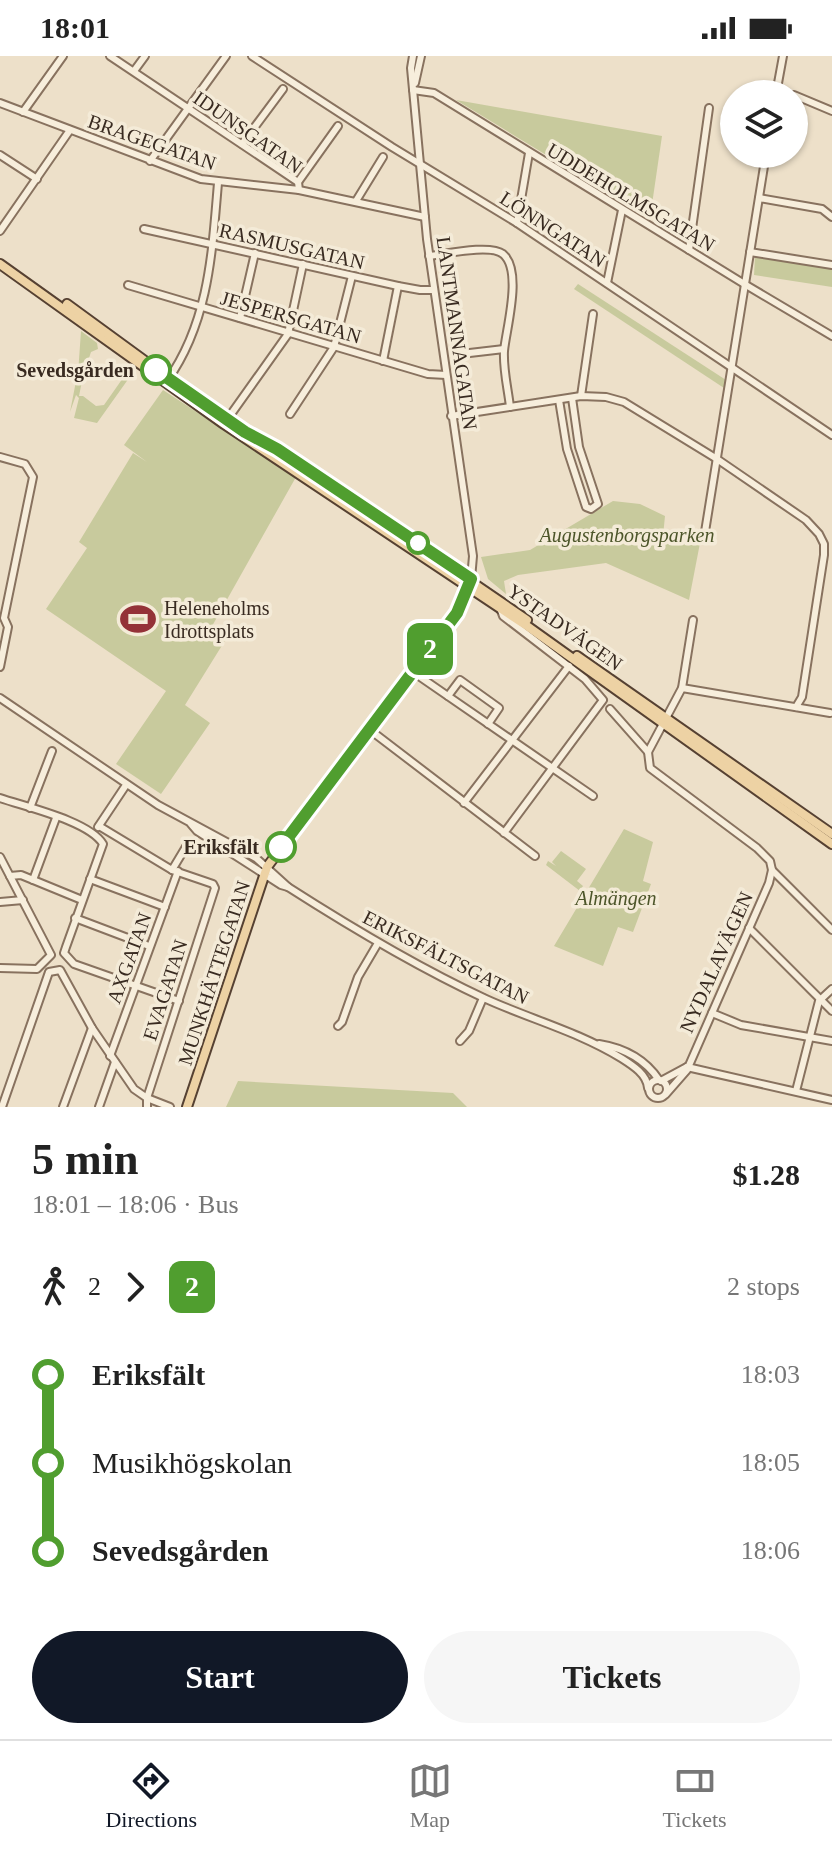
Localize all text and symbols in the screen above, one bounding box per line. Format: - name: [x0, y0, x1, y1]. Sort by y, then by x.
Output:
- text: 18:01: [40, 11, 110, 44]
- map controls: [720, 80, 808, 168]
- button: layers: [720, 80, 808, 168]
- street label: IDUNSGATAN: [190, 86, 306, 178]
- street label: BRAGEGATAN: [85, 110, 219, 174]
- street label: UDDEHOLMSGATAN: [543, 138, 719, 256]
- street label: LÖNNGATAN: [496, 187, 610, 271]
- street label: RASMUSGATAN: [217, 219, 367, 273]
- street label: LANTMANNAGATAN: [433, 235, 481, 431]
- street label: JESPERSGATAN: [218, 286, 364, 348]
- marker: Sevedsgården: [141, 355, 171, 385]
- place label: Sevedsgården: [16, 359, 134, 382]
- park label: Augustenborgsparken: [538, 524, 714, 547]
- unlabelled marker: [407, 532, 429, 554]
- street label: YSTADVÄGEN: [503, 579, 627, 675]
- place label: Heleneholms Idrottsplats: [164, 597, 270, 643]
- sports icon: Heleneholms Idrottsplats: [119, 600, 157, 638]
- line badge: 2: [404, 623, 456, 675]
- text: 2: [423, 633, 437, 664]
- marker: Eriksfält: [266, 832, 296, 862]
- place label: Eriksfält: [183, 836, 259, 858]
- street label: MUNKHÄTTEGATAN: [174, 878, 254, 1068]
- park label: Almängen: [573, 887, 657, 910]
- street label: NYDALAVÄGEN: [675, 888, 757, 1036]
- street label: ERIKSFÄLTSGATAN: [359, 906, 533, 1008]
- street label: AXGATAN: [102, 910, 156, 1006]
- street label: EVAGATAN: [138, 937, 192, 1043]
- text: 5 min: [32, 1135, 138, 1184]
- text: $1.28: [733, 1158, 800, 1191]
- text: 18:01 – 18:06 · Bus: [32, 1190, 239, 1219]
- icon: walk: [32, 1265, 76, 1309]
- icon: forward: [113, 1265, 157, 1309]
- text: 2: [185, 1271, 199, 1302]
- text: 2: [88, 1272, 101, 1301]
- text: 2 stops: [727, 1272, 800, 1301]
- text: Eriksfält: [92, 1358, 205, 1391]
- text: 18:03: [741, 1360, 800, 1389]
- text: Musikhögskolan: [92, 1446, 292, 1479]
- text: 18:05: [741, 1448, 800, 1477]
- text: Sevedsgården: [92, 1534, 269, 1567]
- text: 18:06: [741, 1536, 800, 1565]
- button: Start: [32, 1631, 408, 1723]
- button: Tickets: [424, 1631, 800, 1723]
- tab: Directions: [105, 1759, 197, 1833]
- tab: Map: [408, 1759, 452, 1833]
- tab: Tickets: [663, 1759, 727, 1833]

